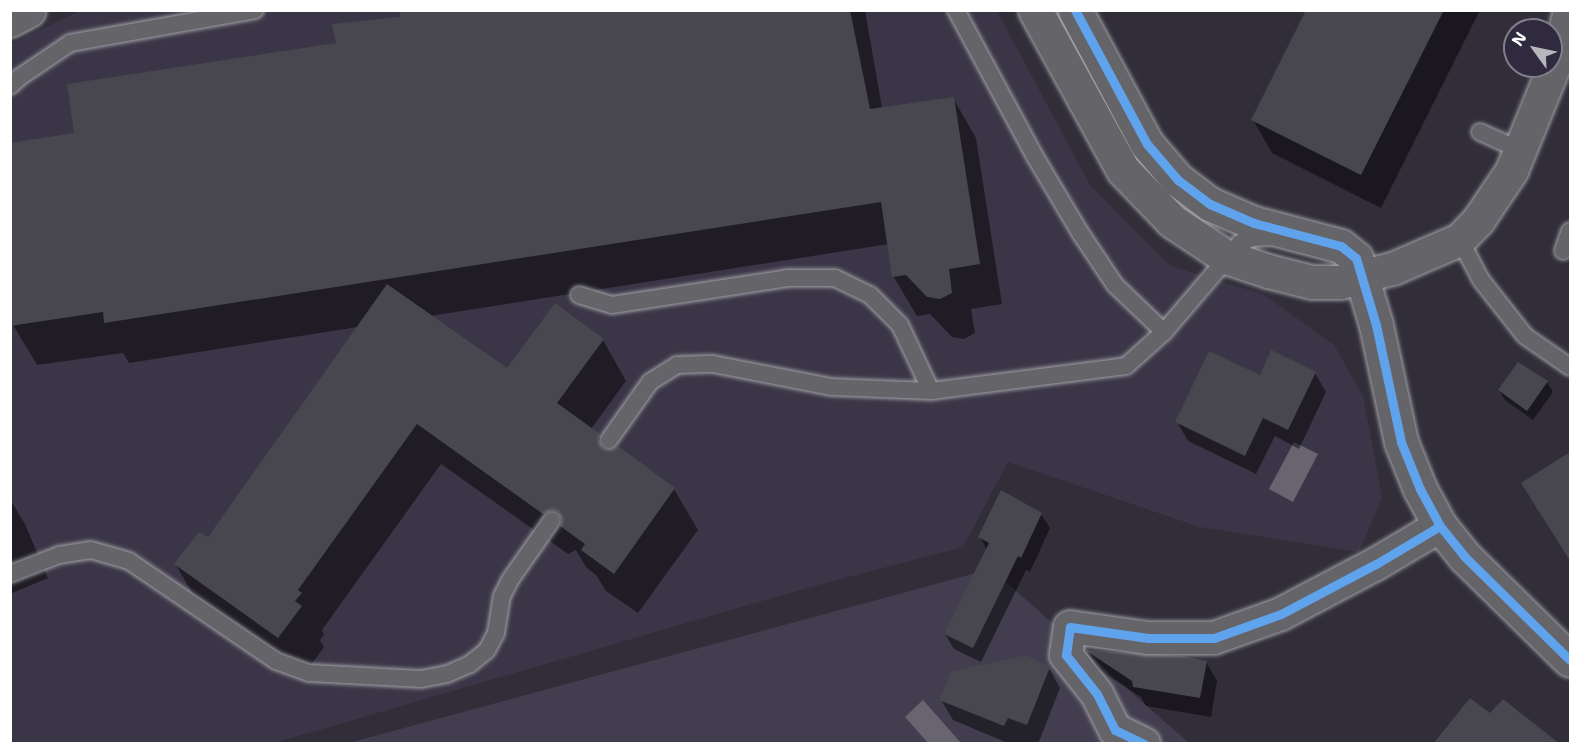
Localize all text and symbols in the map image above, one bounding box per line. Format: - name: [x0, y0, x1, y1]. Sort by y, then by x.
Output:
- north arrow: [1503, 18, 1563, 78]
- text: N: [1507, 28, 1531, 50]

